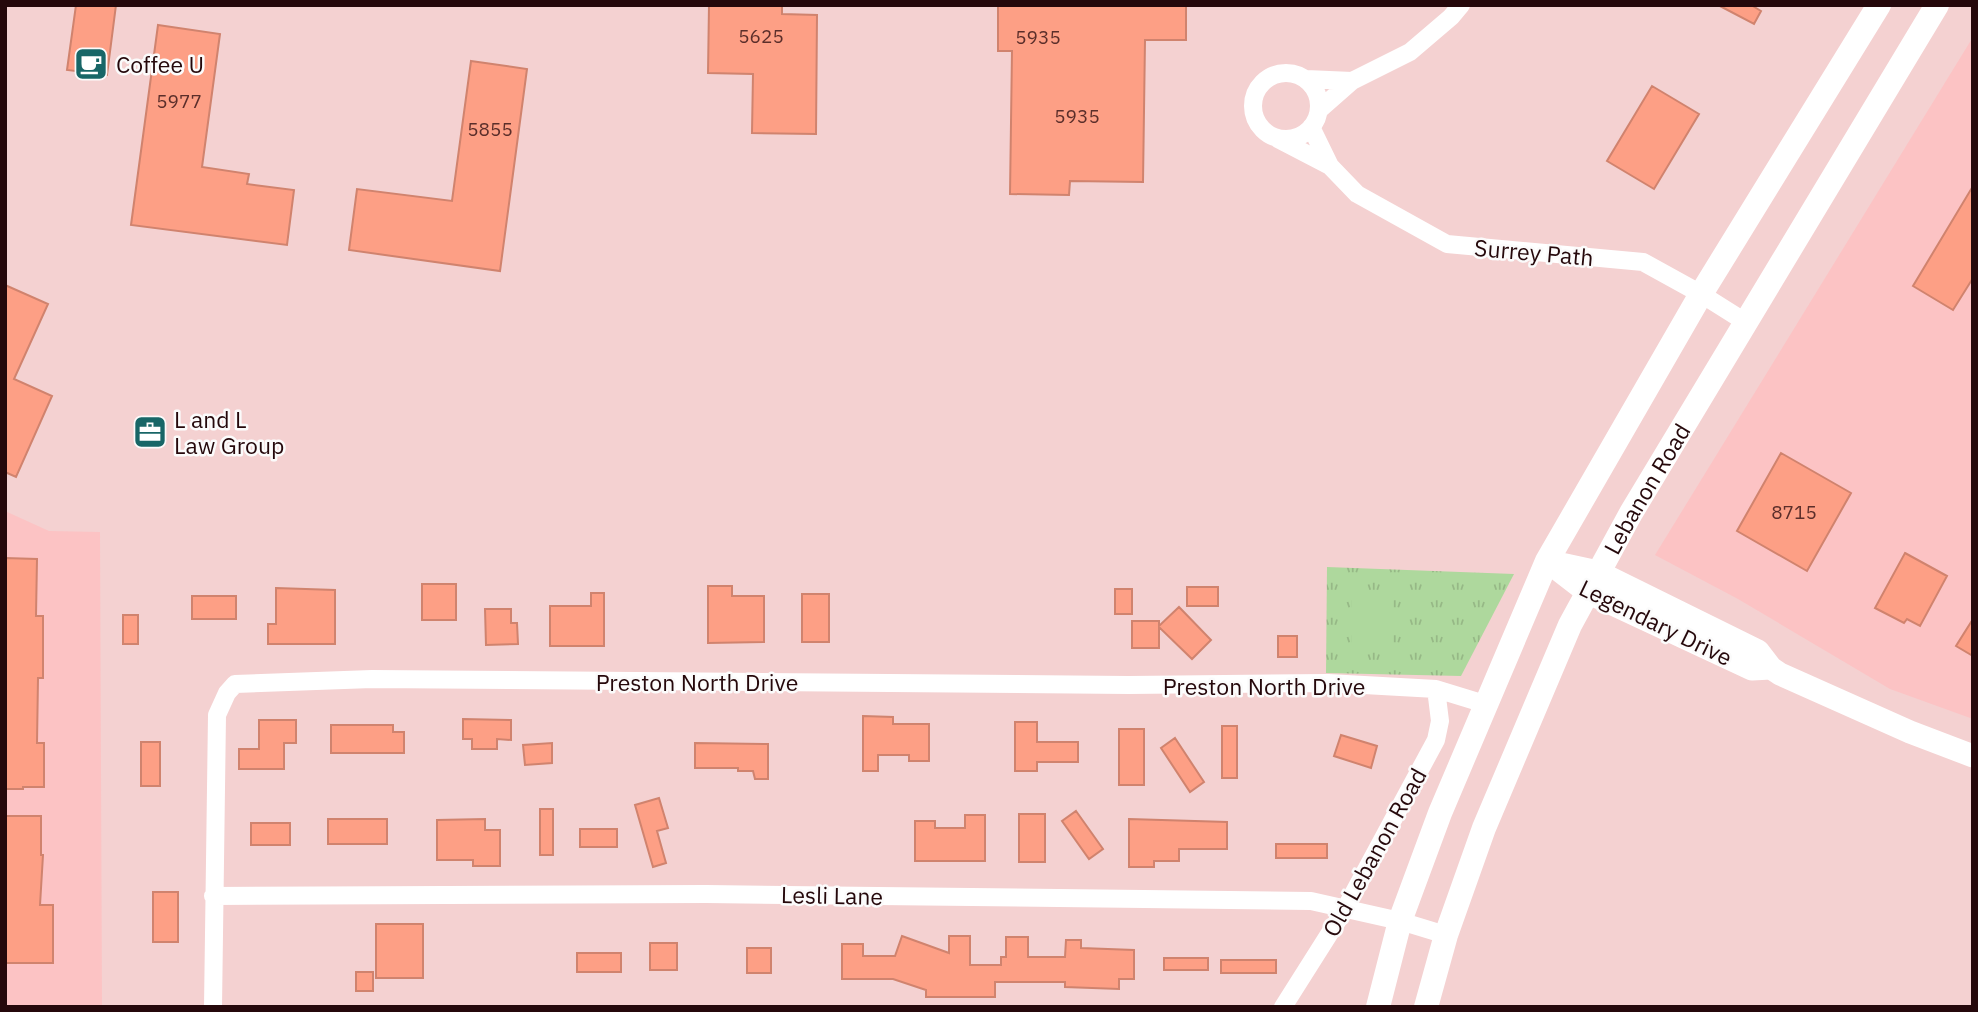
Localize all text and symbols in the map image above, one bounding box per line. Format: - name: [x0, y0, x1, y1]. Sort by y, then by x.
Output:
- house number: 5625: [738, 24, 784, 48]
- house number: 5935: [1015, 25, 1061, 49]
- cafe icon: Coffee U: [72, 45, 110, 83]
- place label: Coffee U: [116, 49, 204, 79]
- house number: 5977: [156, 89, 202, 113]
- house number: 5935: [1054, 104, 1100, 128]
- house number: 5855: [467, 117, 513, 141]
- street label: Surrey Path: [1473, 232, 1595, 272]
- place label: L and L Law Group: [174, 404, 284, 460]
- office icon: L and L Law Group: [131, 413, 169, 451]
- street label: Lebanon Road: [1596, 418, 1697, 559]
- house number: 8715: [1771, 500, 1817, 524]
- street label: Legendary Drive: [1575, 572, 1737, 672]
- street label: Preston North Drive: [596, 667, 798, 697]
- street label: Preston North Drive: [1163, 671, 1365, 701]
- street label: Old Lebanon Road: [1315, 762, 1433, 942]
- street label: Lesli Lane: [781, 879, 883, 911]

